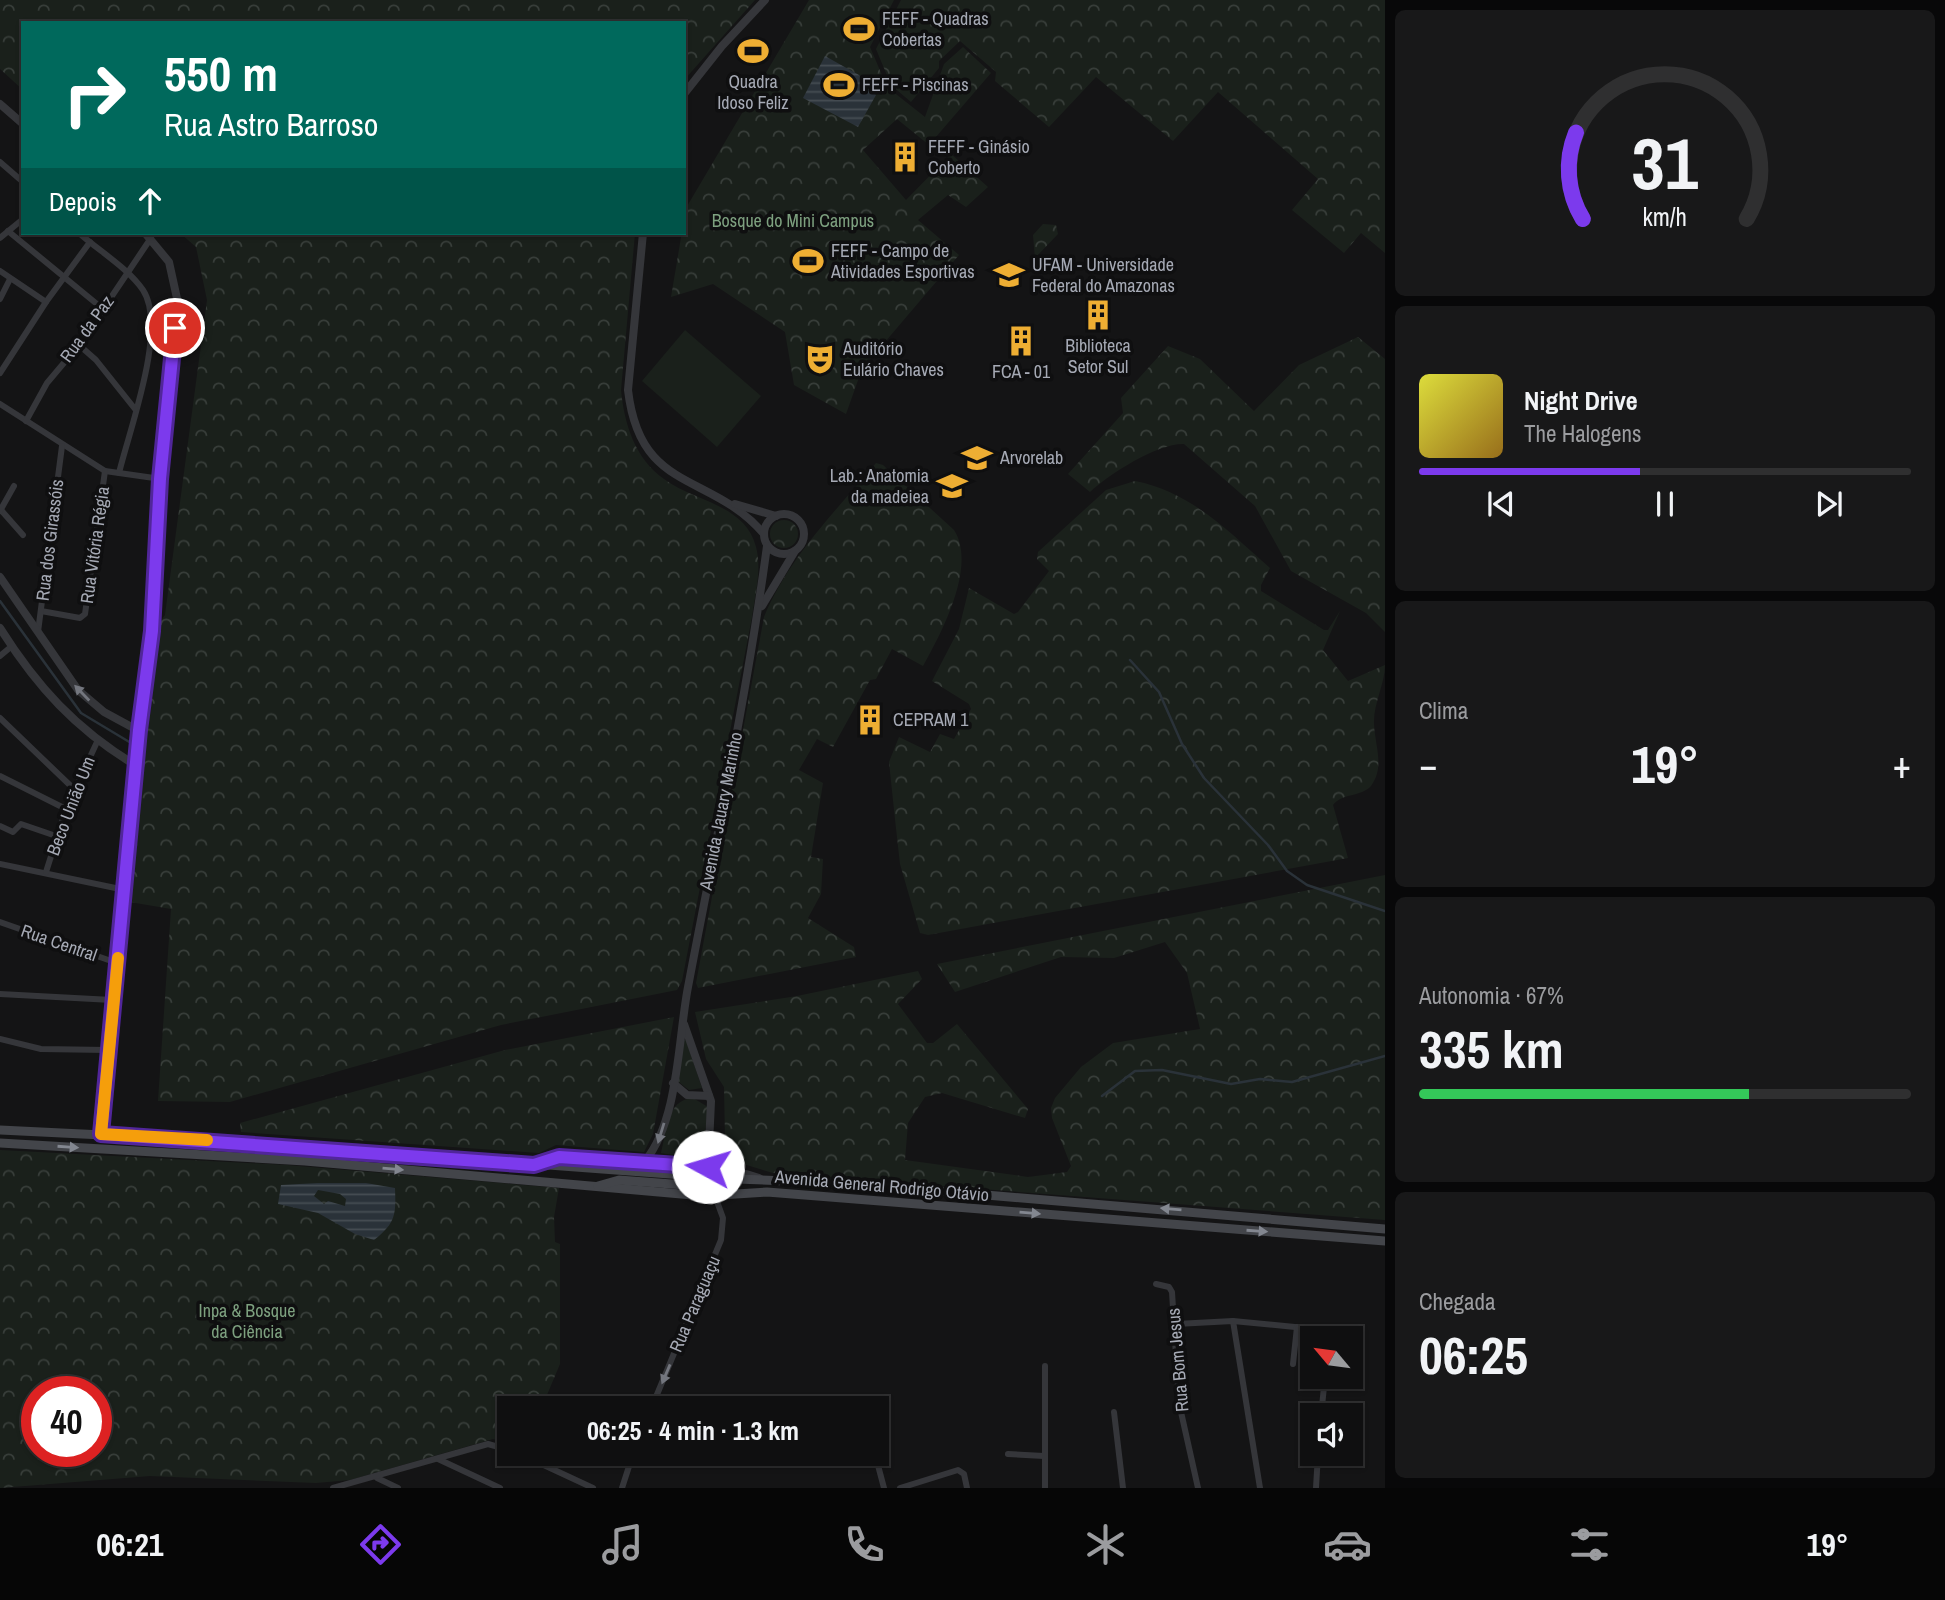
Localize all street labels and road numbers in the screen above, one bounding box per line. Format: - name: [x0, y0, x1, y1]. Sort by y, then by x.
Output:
- street label: Rua da Paz: [54, 290, 119, 367]
- street label: Rua dos Girassóis: [30, 478, 69, 602]
- street label: Rua Vitória Régia: [74, 485, 115, 605]
- street label: Avenida Jauary Marinho: [693, 730, 748, 893]
- street label: Beco União Um: [40, 753, 101, 859]
- street label: Rua Central: [18, 918, 100, 967]
- street label: Avenida General Rodrigo Otávio: [773, 1164, 990, 1207]
- street label: Rua Paraguaçu: [663, 1252, 726, 1356]
- street label: Rua Bom Jesus: [1161, 1307, 1194, 1413]

